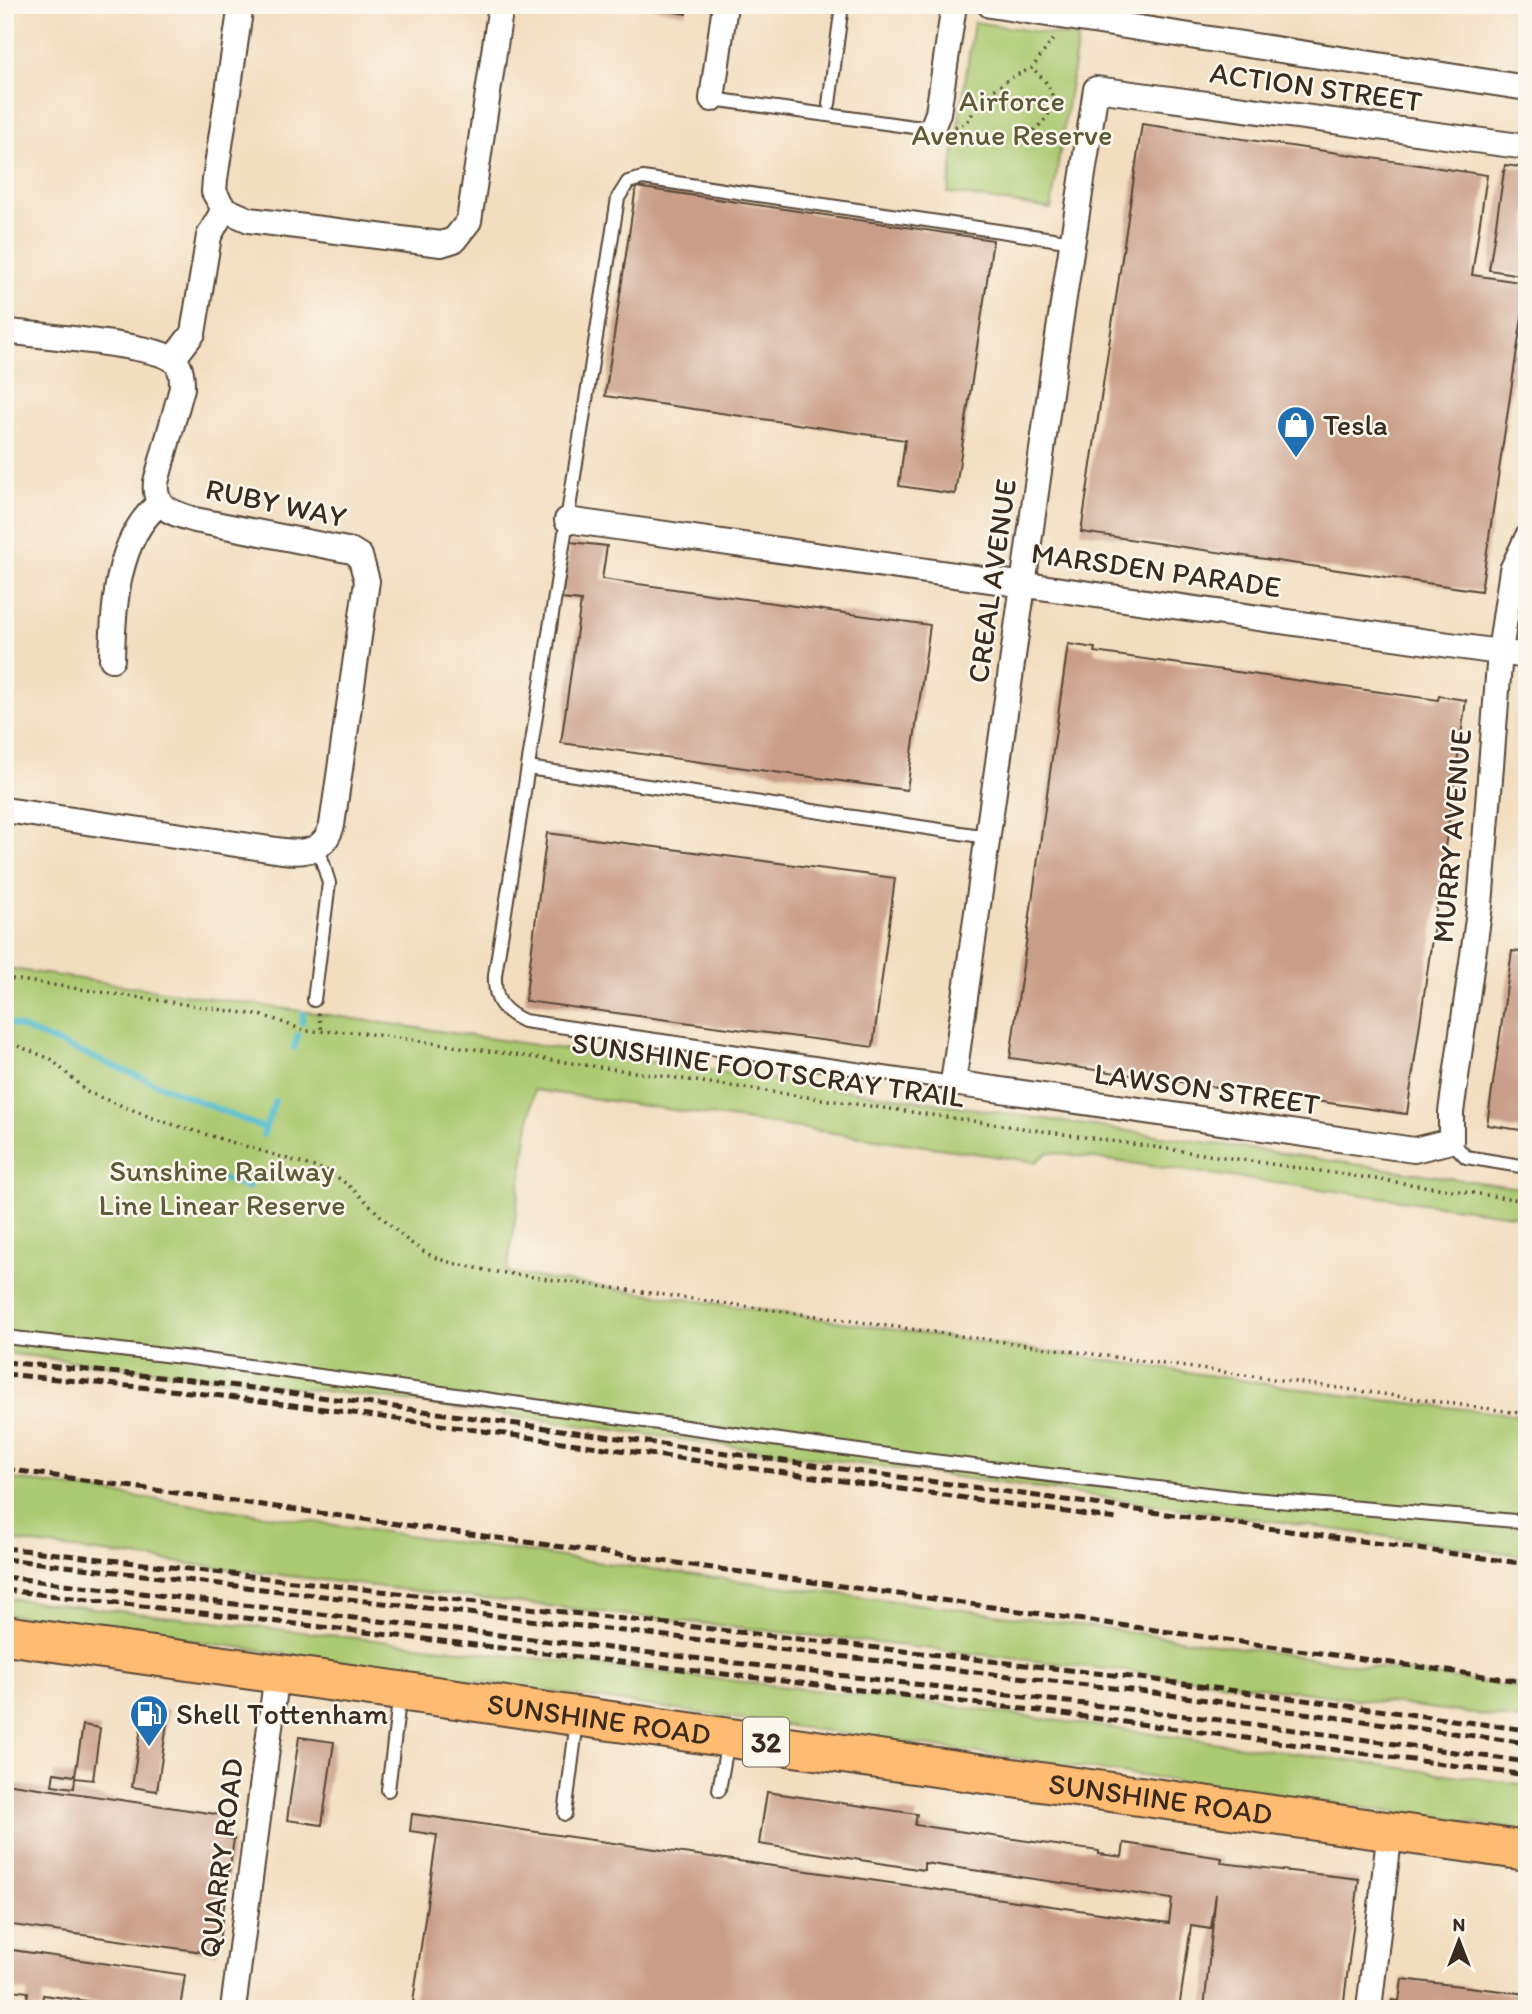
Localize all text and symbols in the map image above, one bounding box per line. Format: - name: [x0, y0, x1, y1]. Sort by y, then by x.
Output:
- street label: ACTION STREET: [1208, 53, 1425, 120]
- park label: Airforce Avenue Reserve: [912, 82, 1112, 153]
- shop icon: Tesla: [1275, 404, 1317, 459]
- place label: Tesla: [1323, 406, 1388, 443]
- street label: RUBY WAY: [202, 470, 350, 535]
- street label: CREAL AVENUE: [959, 476, 1024, 685]
- street label: MARSDEN PARADE: [1029, 534, 1283, 605]
- street label: MURRY AVENUE: [1424, 727, 1479, 945]
- street label: SUNSHINE FOOTSCRAY TRAIL: [569, 1024, 967, 1115]
- street label: LAWSON STREET: [1092, 1054, 1322, 1123]
- park label: Sunshine Railway Line Linear Reserve: [99, 1152, 345, 1223]
- street label: SUNSHINE ROAD: [485, 1685, 713, 1753]
- fuel station icon: Shell Tottenham: [128, 1693, 170, 1748]
- place label: Shell Tottenham: [176, 1695, 388, 1732]
- road number: 32: [743, 1718, 789, 1766]
- street label: QUARRY ROAD: [190, 1756, 251, 1960]
- street label: SUNSHINE ROAD: [1046, 1764, 1275, 1833]
- north arrow: [1424, 1906, 1494, 1976]
- text: N: [1453, 1913, 1465, 1936]

